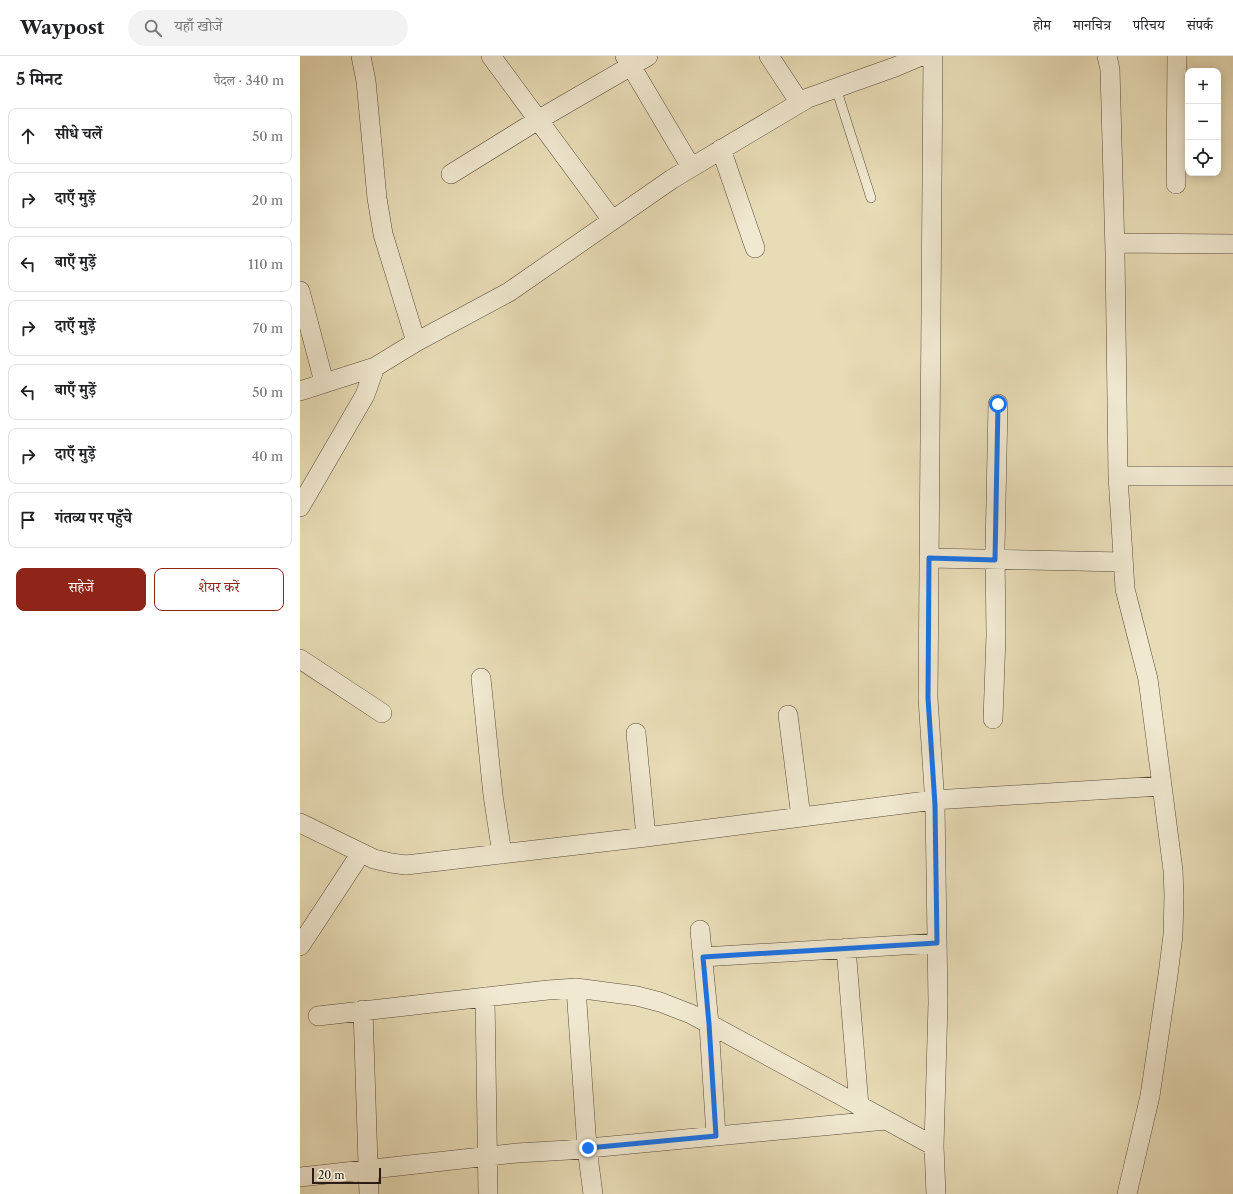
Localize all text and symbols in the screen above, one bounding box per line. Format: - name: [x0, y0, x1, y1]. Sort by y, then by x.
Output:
- search box: [128, 10, 408, 46]
- text: Waypost: [20, 16, 104, 39]
- text: यहाँ खोजें: [174, 16, 222, 35]
- text: होम: [1033, 16, 1051, 34]
- text: मानचित्र: [1073, 16, 1111, 34]
- text: परिचय: [1133, 16, 1165, 34]
- text: संपर्क: [1187, 16, 1213, 34]
- icon: search: [142, 17, 164, 39]
- map controls: [1185, 68, 1221, 176]
- button: +: [1185, 68, 1221, 104]
- text: 5 मिनट: [16, 69, 62, 89]
- text: पैदल · 340 m: [214, 72, 284, 88]
- button: −: [1185, 104, 1221, 140]
- text: सीधे चलें: [55, 124, 102, 143]
- icon: ahead: [17, 125, 39, 147]
- text: 50 m: [252, 128, 283, 144]
- button: locate: [1185, 140, 1221, 176]
- text: दाएँ मुड़ें: [55, 188, 95, 207]
- icon: right: [17, 189, 39, 211]
- text: 20 m: [252, 192, 283, 208]
- text: बाएँ मुड़ें: [55, 252, 96, 271]
- icon: left: [17, 253, 39, 275]
- text: 110 m: [248, 256, 283, 272]
- text: दाएँ मुड़ें: [55, 316, 95, 335]
- icon: right: [17, 317, 39, 339]
- text: 70 m: [253, 320, 283, 336]
- text: बाएँ मुड़ें: [55, 380, 96, 399]
- icon: left: [17, 381, 39, 403]
- text: 50 m: [252, 384, 283, 400]
- route start: [989, 395, 1007, 413]
- text: दाएँ मुड़ें: [55, 444, 95, 463]
- icon: right: [17, 445, 39, 467]
- text: 40 m: [252, 448, 283, 464]
- text: गंतव्य पर पहुँचे: [55, 508, 132, 527]
- icon: arrive: [17, 509, 39, 531]
- button: सहेजें: [16, 568, 146, 611]
- button: शेयर करें: [154, 568, 284, 611]
- route end: [579, 1139, 597, 1157]
- scale bar: [312, 1166, 381, 1185]
- text: 20 m: [318, 1168, 344, 1182]

